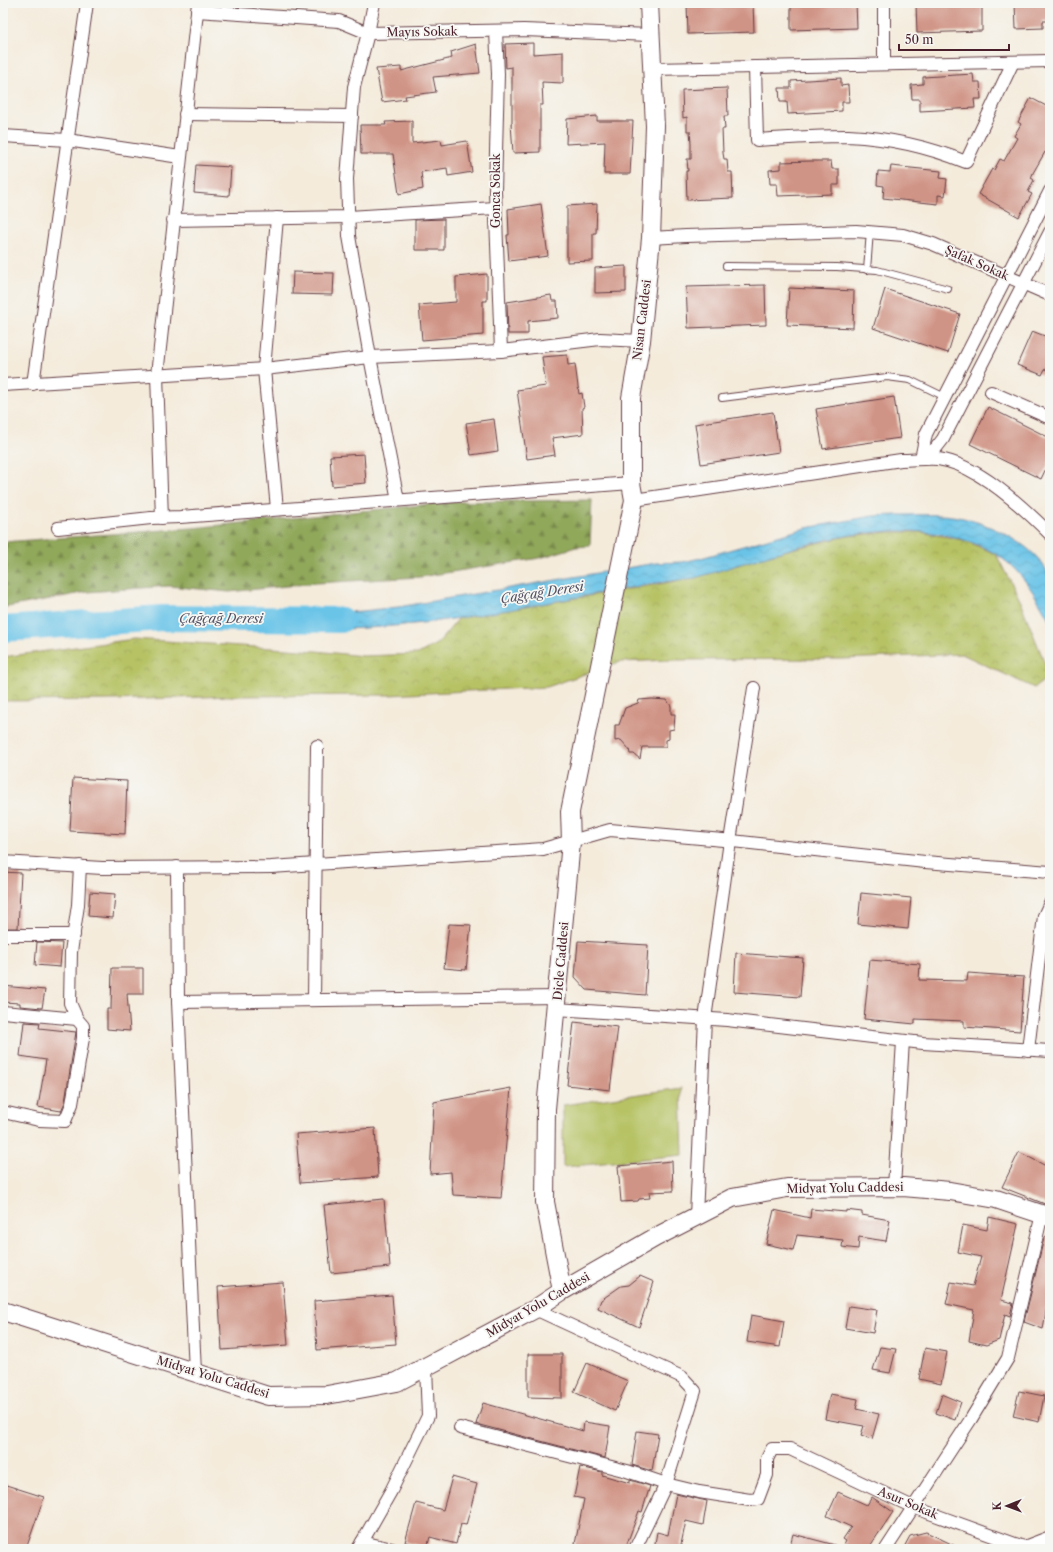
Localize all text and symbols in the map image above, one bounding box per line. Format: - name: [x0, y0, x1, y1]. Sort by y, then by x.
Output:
- street label: Mayıs Sokak: [386, 23, 459, 40]
- scale bar: [899, 26, 1009, 52]
- text: 50 m: [905, 32, 934, 47]
- street label: Gonca Sokak: [488, 153, 503, 228]
- street label: Şafak Sokak: [943, 242, 1012, 284]
- street label: Nisan Caddesi: [629, 278, 654, 361]
- water label: Çağçağ Deresi: [499, 577, 586, 606]
- water label: Çağçağ Deresi: [179, 610, 264, 626]
- street label: Dicle Caddesi: [550, 921, 571, 1001]
- street label: Midyat Yolu Caddesi: [786, 1179, 904, 1196]
- street label: Midyat Yolu Caddesi: [483, 1269, 593, 1340]
- street label: Midyat Yolu Caddesi: [155, 1352, 272, 1401]
- street label: Asur Sokak: [875, 1483, 942, 1522]
- north arrow: [987, 1486, 1027, 1526]
- text: K: [990, 1500, 1004, 1511]

